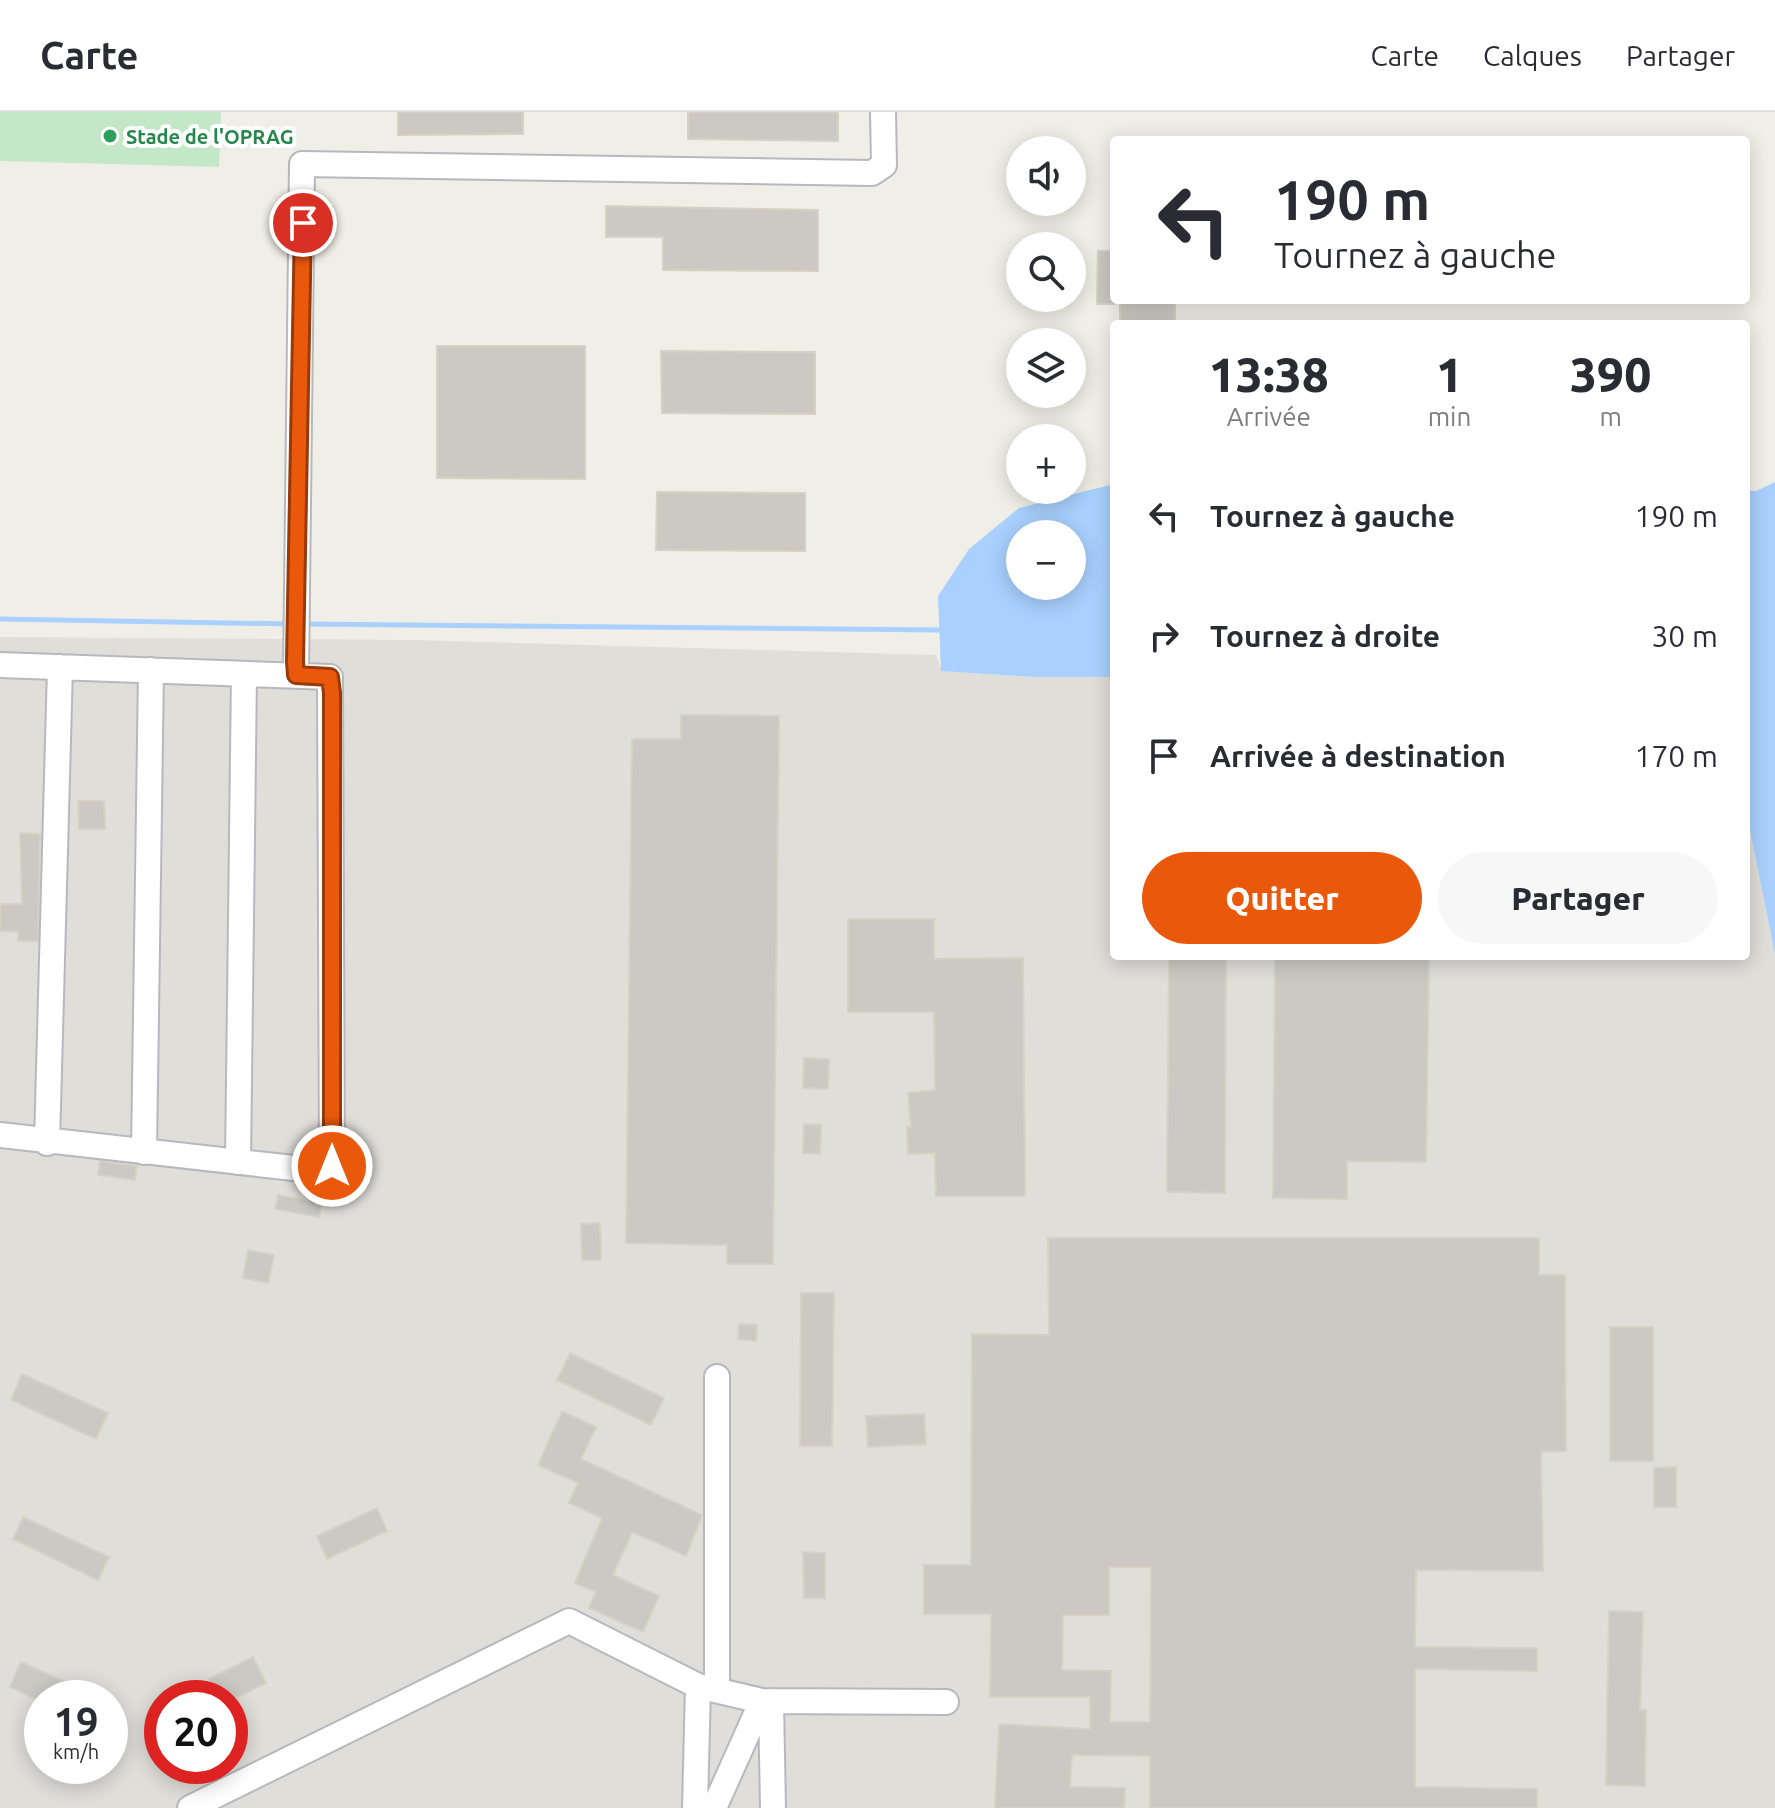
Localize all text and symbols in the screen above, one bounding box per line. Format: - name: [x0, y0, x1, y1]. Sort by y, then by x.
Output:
- text: Carte: [40, 34, 139, 76]
- text: Carte: [1370, 40, 1439, 71]
- text: Calques: [1483, 40, 1582, 71]
- text: Partager: [1626, 40, 1735, 71]
- place label: Stade de l'OPRAG: [126, 125, 294, 148]
- marker: Stade de l'OPRAG: [101, 127, 119, 145]
- map controls: [1006, 136, 1086, 600]
- button: sound: [1006, 136, 1086, 216]
- icon: left: [1142, 168, 1246, 272]
- text: 190 m: [1274, 168, 1430, 231]
- pin: [269, 189, 337, 257]
- icon: arrive: [281, 201, 325, 245]
- button: search: [1006, 232, 1086, 312]
- text: Tournez à gauche: [1274, 234, 1556, 275]
- button: layers: [1006, 328, 1086, 408]
- text: 13:38: [1209, 347, 1329, 401]
- text: 1: [1436, 347, 1463, 401]
- text: 390: [1570, 347, 1651, 401]
- text: Arrivée: [1227, 402, 1311, 431]
- text: min: [1428, 402, 1471, 431]
- text: m: [1599, 402, 1622, 431]
- button: +: [1006, 424, 1086, 504]
- icon: left: [1142, 494, 1186, 538]
- text: Tournez à gauche: [1210, 499, 1455, 533]
- text: 190 m: [1634, 499, 1718, 533]
- button: −: [1006, 520, 1086, 600]
- icon: right: [1142, 614, 1186, 658]
- text: Tournez à droite: [1210, 619, 1440, 653]
- text: 30 m: [1651, 619, 1718, 653]
- icon: arrive: [1142, 734, 1186, 778]
- text: Arrivée à destination: [1210, 739, 1506, 773]
- text: 170 m: [1634, 739, 1718, 773]
- button: Quitter: [1142, 852, 1422, 944]
- button: Partager: [1438, 852, 1718, 944]
- position arrow: [290, 1124, 374, 1208]
- speed limit sign: 20: [144, 1680, 248, 1784]
- text: 19: [53, 1699, 99, 1744]
- text: km/h: [53, 1740, 99, 1763]

